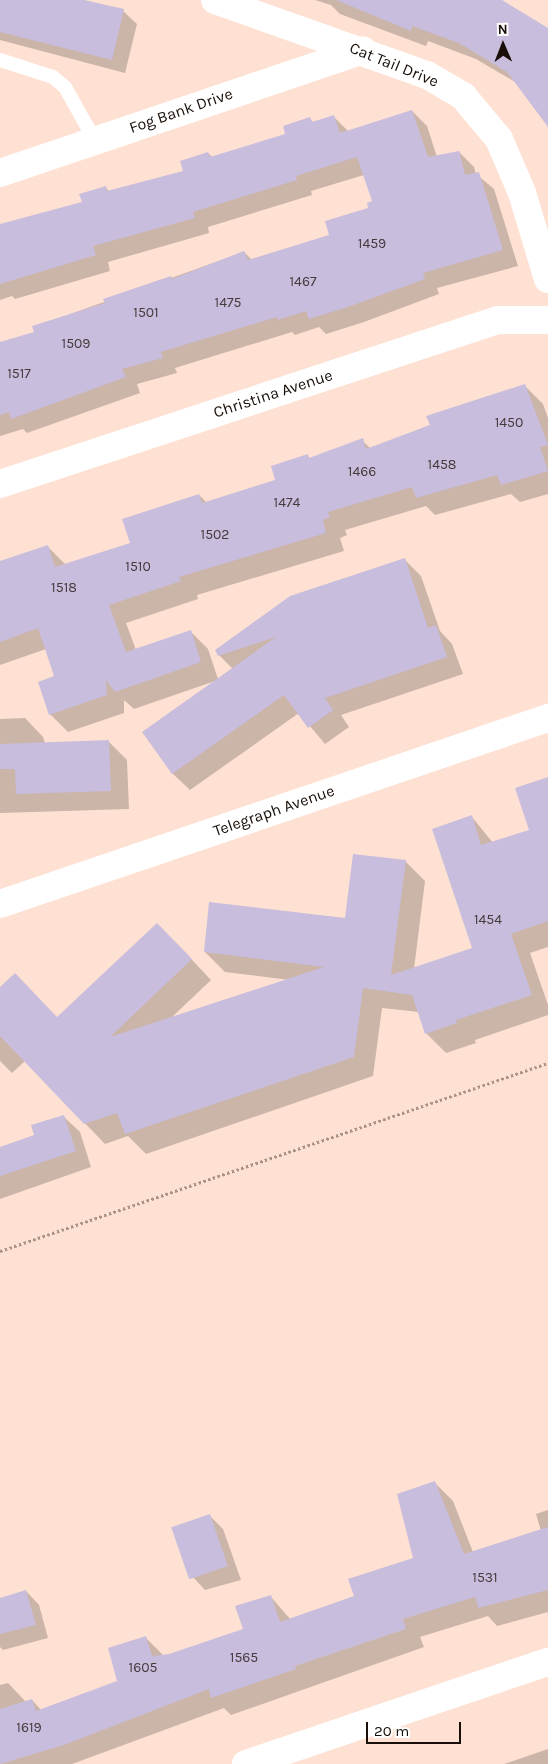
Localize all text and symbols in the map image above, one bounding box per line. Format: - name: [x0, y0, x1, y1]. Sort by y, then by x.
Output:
- north arrow: [478, 20, 528, 70]
- text: N: [498, 21, 508, 38]
- street label: Cat Tail Drive: [347, 38, 441, 92]
- street label: Fog Bank Drive: [127, 84, 235, 138]
- house number: 1459: [358, 236, 386, 252]
- house number: 1467: [289, 274, 317, 290]
- house number: 1475: [215, 295, 241, 311]
- house number: 1501: [133, 305, 159, 321]
- house number: 1509: [62, 336, 90, 352]
- house number: 1517: [7, 366, 31, 382]
- street label: Christina Avenue: [211, 366, 335, 422]
- house number: 1450: [495, 415, 523, 431]
- house number: 1458: [428, 457, 456, 473]
- house number: 1466: [348, 464, 376, 480]
- house number: 1474: [274, 495, 300, 511]
- house number: 1502: [201, 527, 229, 543]
- house number: 1510: [125, 559, 151, 575]
- house number: 1518: [51, 580, 77, 596]
- street label: Telegraph Avenue: [211, 781, 337, 841]
- house number: 1454: [474, 912, 502, 928]
- house number: 1531: [472, 1570, 498, 1586]
- house number: 1565: [230, 1650, 258, 1666]
- house number: 1605: [129, 1660, 157, 1676]
- scale bar: [368, 1712, 463, 1744]
- house number: 1619: [16, 1720, 42, 1736]
- text: 20 m: [374, 1722, 409, 1740]

